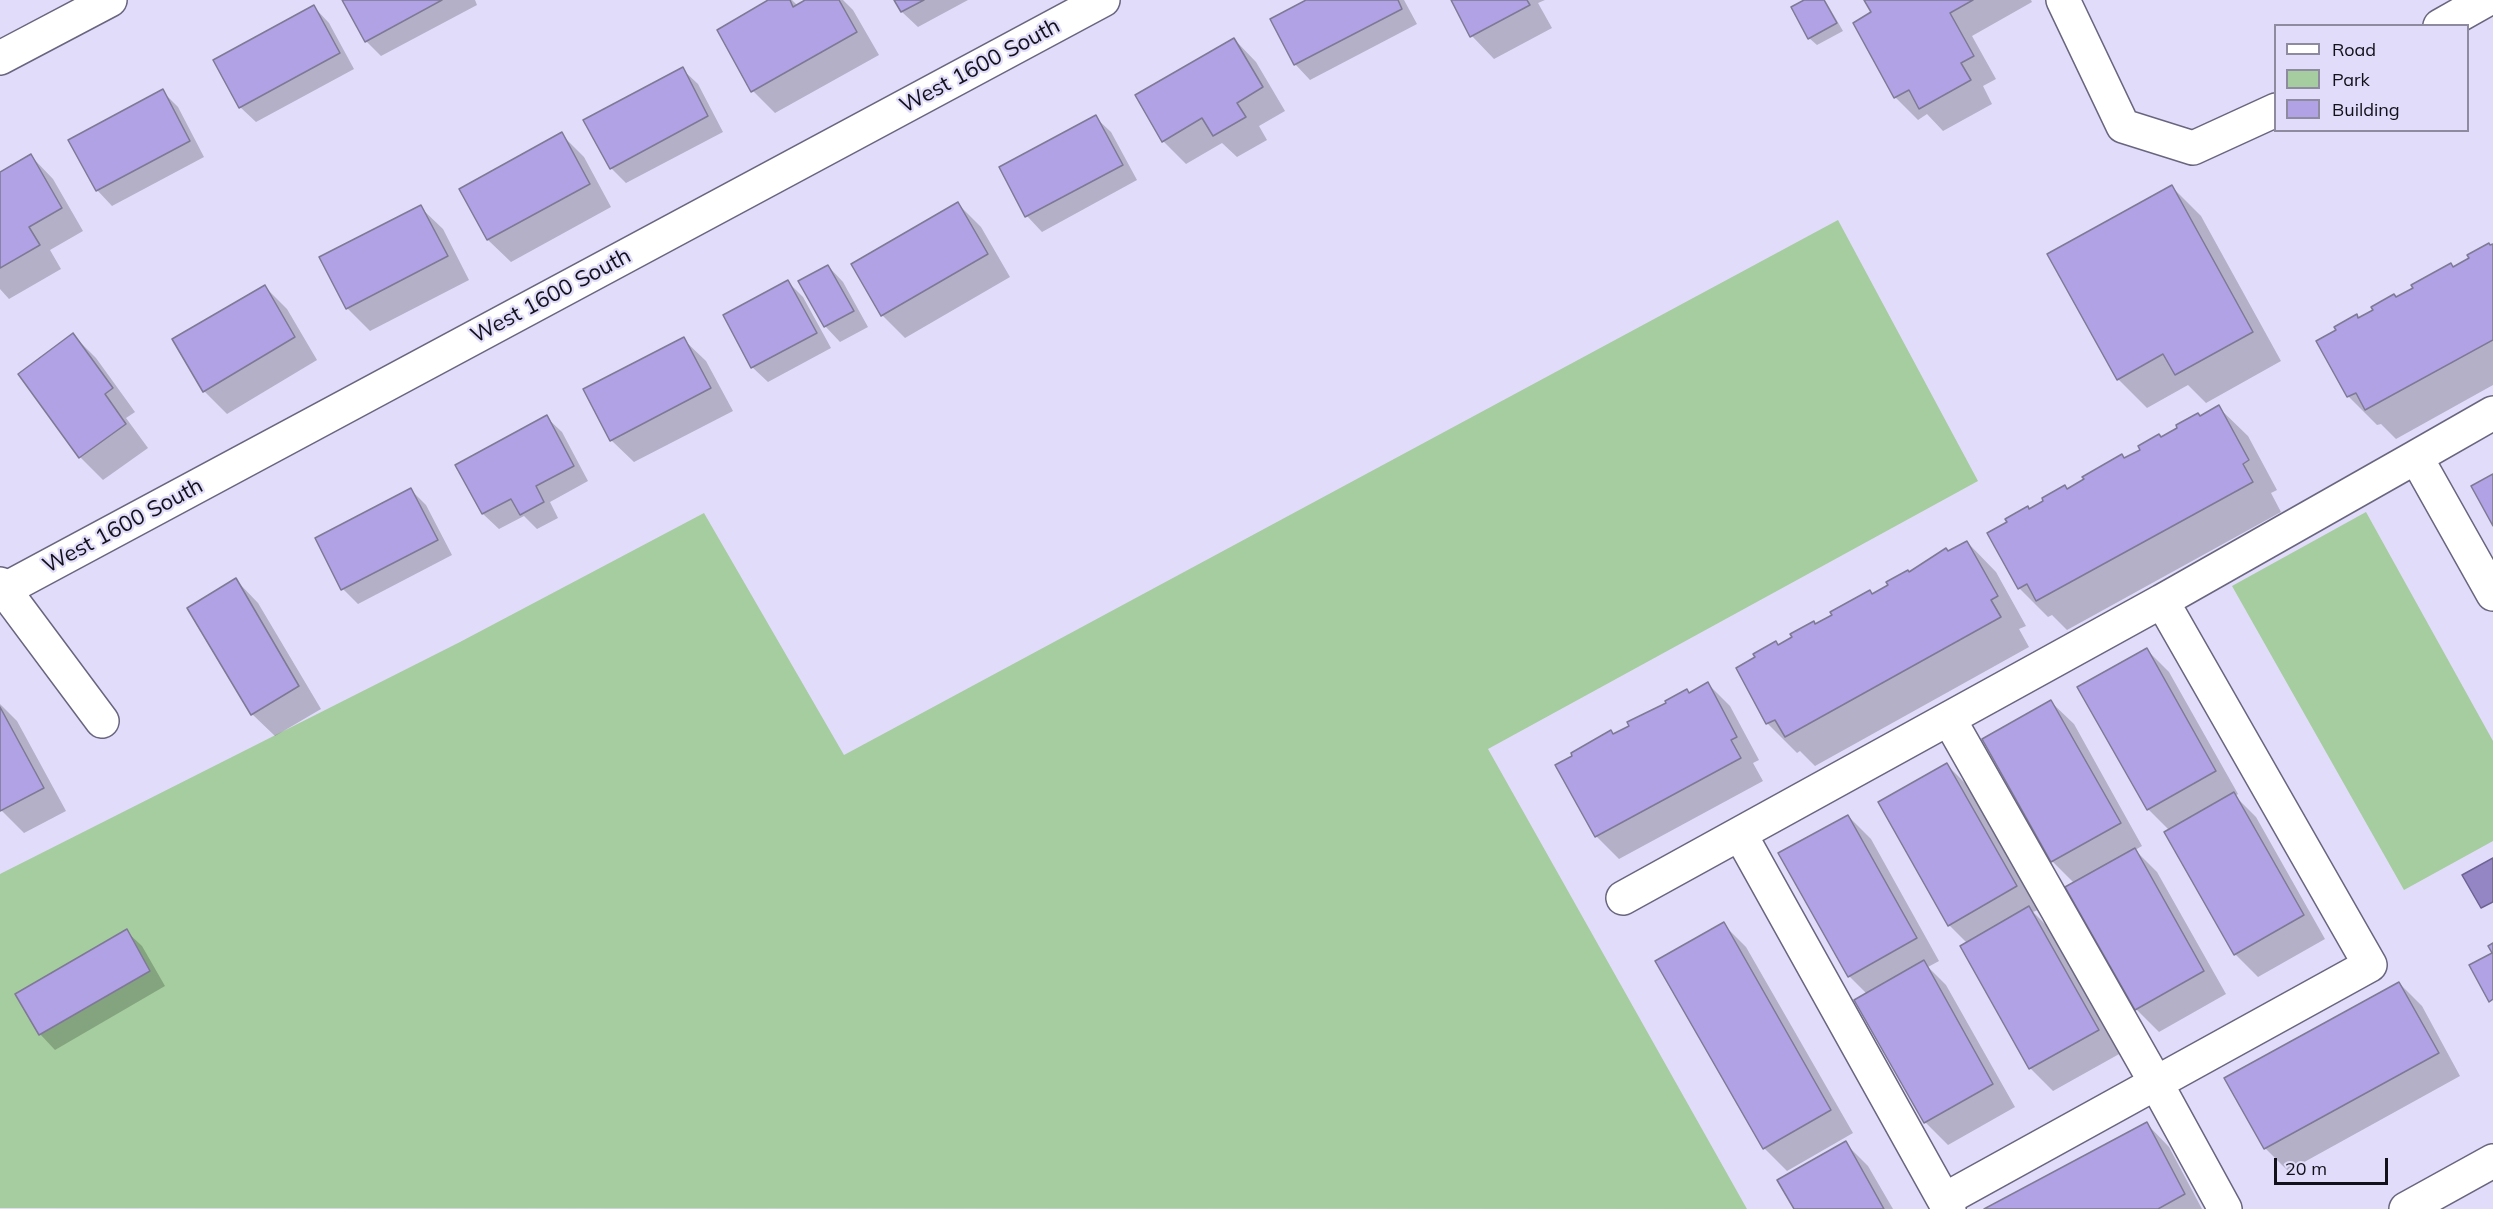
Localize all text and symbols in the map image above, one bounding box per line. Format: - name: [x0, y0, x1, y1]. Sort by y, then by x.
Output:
- street label: West 1600 South: [895, 13, 1065, 119]
- legend: [2274, 24, 2469, 132]
- text: Road: [2332, 38, 2376, 61]
- text: Park: [2332, 68, 2370, 91]
- text: Building: [2332, 98, 2400, 121]
- street label: West 1600 South: [466, 243, 636, 349]
- street label: West 1600 South: [38, 473, 208, 579]
- scale bar: [2277, 1146, 2391, 1184]
- text: 20 m: [2285, 1157, 2327, 1180]

